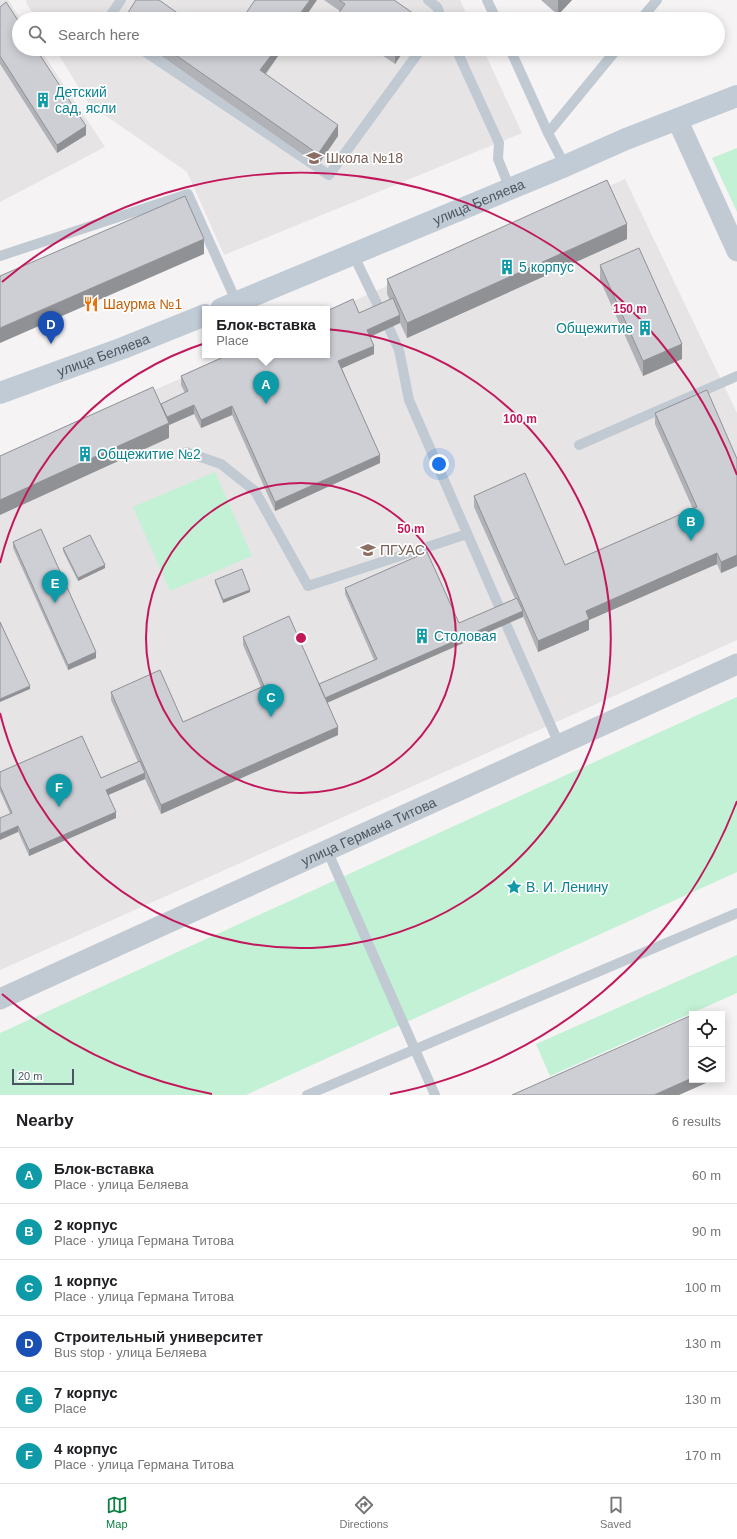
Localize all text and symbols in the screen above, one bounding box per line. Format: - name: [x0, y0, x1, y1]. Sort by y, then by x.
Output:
- search box: [12, 12, 725, 56]
- icon: search: [26, 23, 48, 45]
- text: Search here: [58, 26, 140, 43]
- place label: Детский сад, ясли: [55, 84, 116, 116]
- building icon: Детский сад, ясли: [34, 91, 52, 109]
- school or university icon: Школа №18: [305, 149, 323, 167]
- place label: Школа №18: [326, 150, 403, 166]
- street label: улица Беляева: [431, 176, 527, 228]
- building icon: 5 корпус: [498, 258, 516, 276]
- place label: 5 корпус: [519, 259, 574, 275]
- restaurant icon: Шаурма №1: [82, 295, 100, 313]
- place label: Шаурма №1: [103, 296, 182, 312]
- text: 150 m: [613, 302, 647, 316]
- popup: [202, 306, 330, 358]
- pin: D: [38, 311, 64, 344]
- text: Блок-вставка: [216, 316, 316, 333]
- building icon: Общежитие: [636, 319, 654, 337]
- place label: Общежитие: [556, 320, 633, 336]
- street label: улица Беляева: [55, 330, 152, 379]
- text: Place: [216, 333, 249, 348]
- pin: A: [253, 371, 279, 404]
- text: 100 m: [503, 412, 537, 426]
- building icon: Общежитие №2: [76, 445, 94, 463]
- place label: Общежитие №2: [97, 446, 201, 462]
- your location: [429, 454, 449, 474]
- pin: B: [678, 508, 704, 541]
- text: 50 m: [397, 522, 425, 536]
- school or university icon: ПГУАС: [359, 541, 377, 559]
- place label: ПГУАС: [380, 542, 425, 558]
- pin: E: [42, 570, 68, 603]
- building icon: Столовая: [413, 627, 431, 645]
- place label: Столовая: [434, 628, 497, 644]
- centre of rings: [294, 631, 308, 645]
- pin: C: [258, 684, 284, 717]
- pin: F: [46, 774, 72, 807]
- street label: улица Германа Титова: [299, 794, 439, 869]
- place icon: В. И. Ленину: [505, 878, 523, 896]
- place label: В. И. Ленину: [526, 879, 608, 895]
- map controls: [689, 1011, 725, 1083]
- button: locate: [689, 1011, 725, 1047]
- button: layers: [689, 1047, 725, 1083]
- scale bar: [12, 1067, 74, 1086]
- text: 20 m: [18, 1070, 42, 1082]
- text: Nearby: [16, 1111, 74, 1130]
- text: 6 results: [672, 1114, 721, 1129]
- text: Блок-вставка: [54, 1160, 154, 1177]
- text: A: [24, 1168, 34, 1183]
- text: 60 m: [692, 1168, 721, 1183]
- text: Place · улица Беляева: [54, 1177, 189, 1192]
- text: 2 корпус: [54, 1216, 118, 1233]
- text: B: [24, 1224, 34, 1239]
- text: 90 m: [692, 1224, 721, 1239]
- text: Place · улица Германа Титова: [54, 1233, 234, 1248]
- text: 1 корпус: [54, 1272, 118, 1289]
- text: C: [24, 1280, 34, 1295]
- text: 100 m: [685, 1280, 721, 1295]
- text: Place · улица Германа Титова: [54, 1289, 234, 1304]
- text: Строительный университет: [54, 1328, 263, 1345]
- text: D: [24, 1336, 34, 1351]
- text: 130 m: [685, 1336, 721, 1351]
- text: Bus stop · улица Беляева: [54, 1345, 207, 1360]
- text: 7 корпус: [54, 1384, 118, 1401]
- text: E: [25, 1392, 33, 1407]
- text: 130 m: [685, 1392, 721, 1407]
- text: Place: [54, 1401, 87, 1416]
- text: 4 корпус: [54, 1440, 118, 1457]
- text: F: [25, 1448, 33, 1463]
- text: 170 m: [685, 1448, 721, 1463]
- text: Place · улица Германа Титова: [54, 1457, 234, 1472]
- tab: Map: [106, 1494, 128, 1530]
- tab: Directions: [339, 1494, 388, 1530]
- tab: Saved: [600, 1494, 631, 1530]

